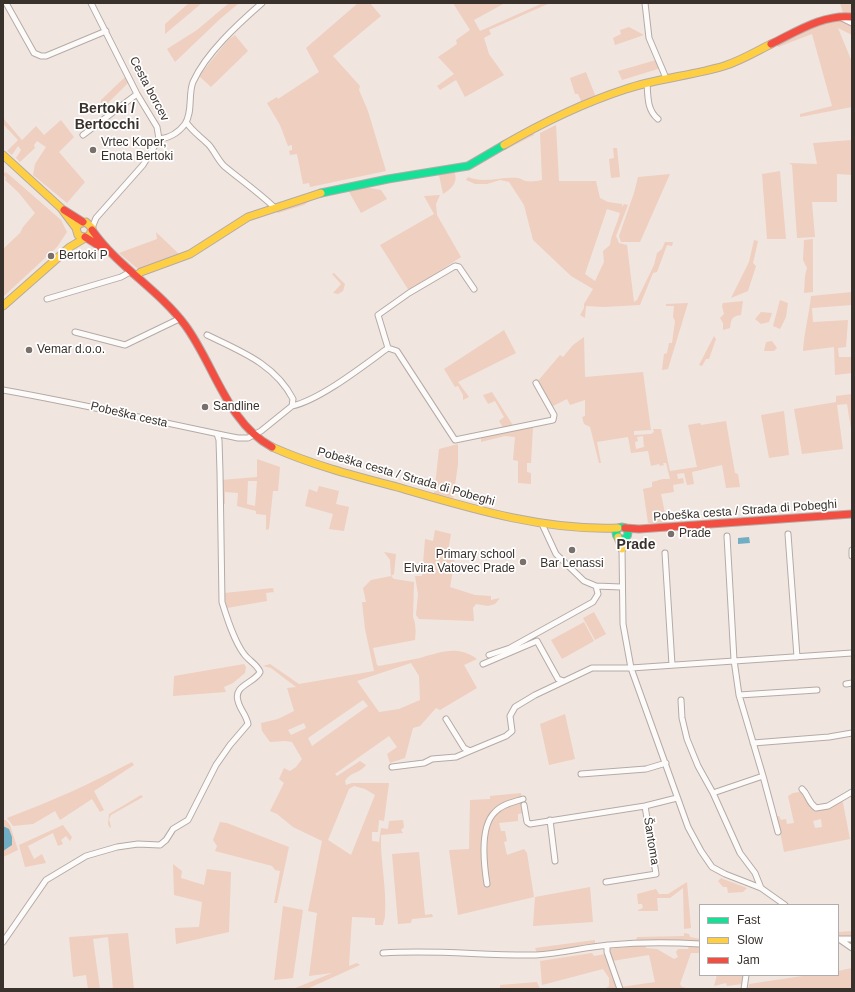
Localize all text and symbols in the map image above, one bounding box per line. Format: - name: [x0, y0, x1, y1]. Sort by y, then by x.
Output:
- street label: Cesta borcev: [126, 54, 172, 124]
- district label: Bertoki / Bertocchi: [75, 101, 139, 134]
- place label: Vrtec Koper, Enota Bertoki: [101, 136, 173, 164]
- marker: Vrtec Koper, Enota Bertoki: [88, 145, 98, 155]
- place label: Bertoki P: [59, 249, 108, 263]
- marker: Bertoki P: [46, 251, 56, 261]
- place label: Vemar d.o.o.: [37, 343, 105, 357]
- marker: Vemar d.o.o.: [24, 345, 34, 355]
- street label: Pobeška cesta: [89, 399, 169, 431]
- place label: Sandline: [213, 400, 260, 414]
- marker: Sandline: [200, 402, 210, 412]
- street label: Pobeška cesta / Strada di Pobeghi: [316, 445, 496, 509]
- street label: Pobeška cesta / Strada di Pobeghi: [653, 497, 837, 525]
- place label: Prade: [679, 527, 711, 541]
- marker: Prade: [666, 529, 676, 539]
- district label: Prade: [617, 537, 655, 553]
- marker: Bar Lenassi: [567, 545, 577, 555]
- place label: Primary school Elvira Vatovec Prade: [404, 548, 515, 576]
- marker: Primary school Elvira Vatovec Prade: [518, 557, 528, 567]
- place label: Bar Lenassi: [540, 557, 604, 571]
- street label: Šantoma: [640, 816, 662, 866]
- legend: [699, 904, 839, 976]
- text: Fast: [737, 913, 760, 927]
- text: Slow: [737, 933, 763, 947]
- text: Jam: [737, 953, 760, 967]

